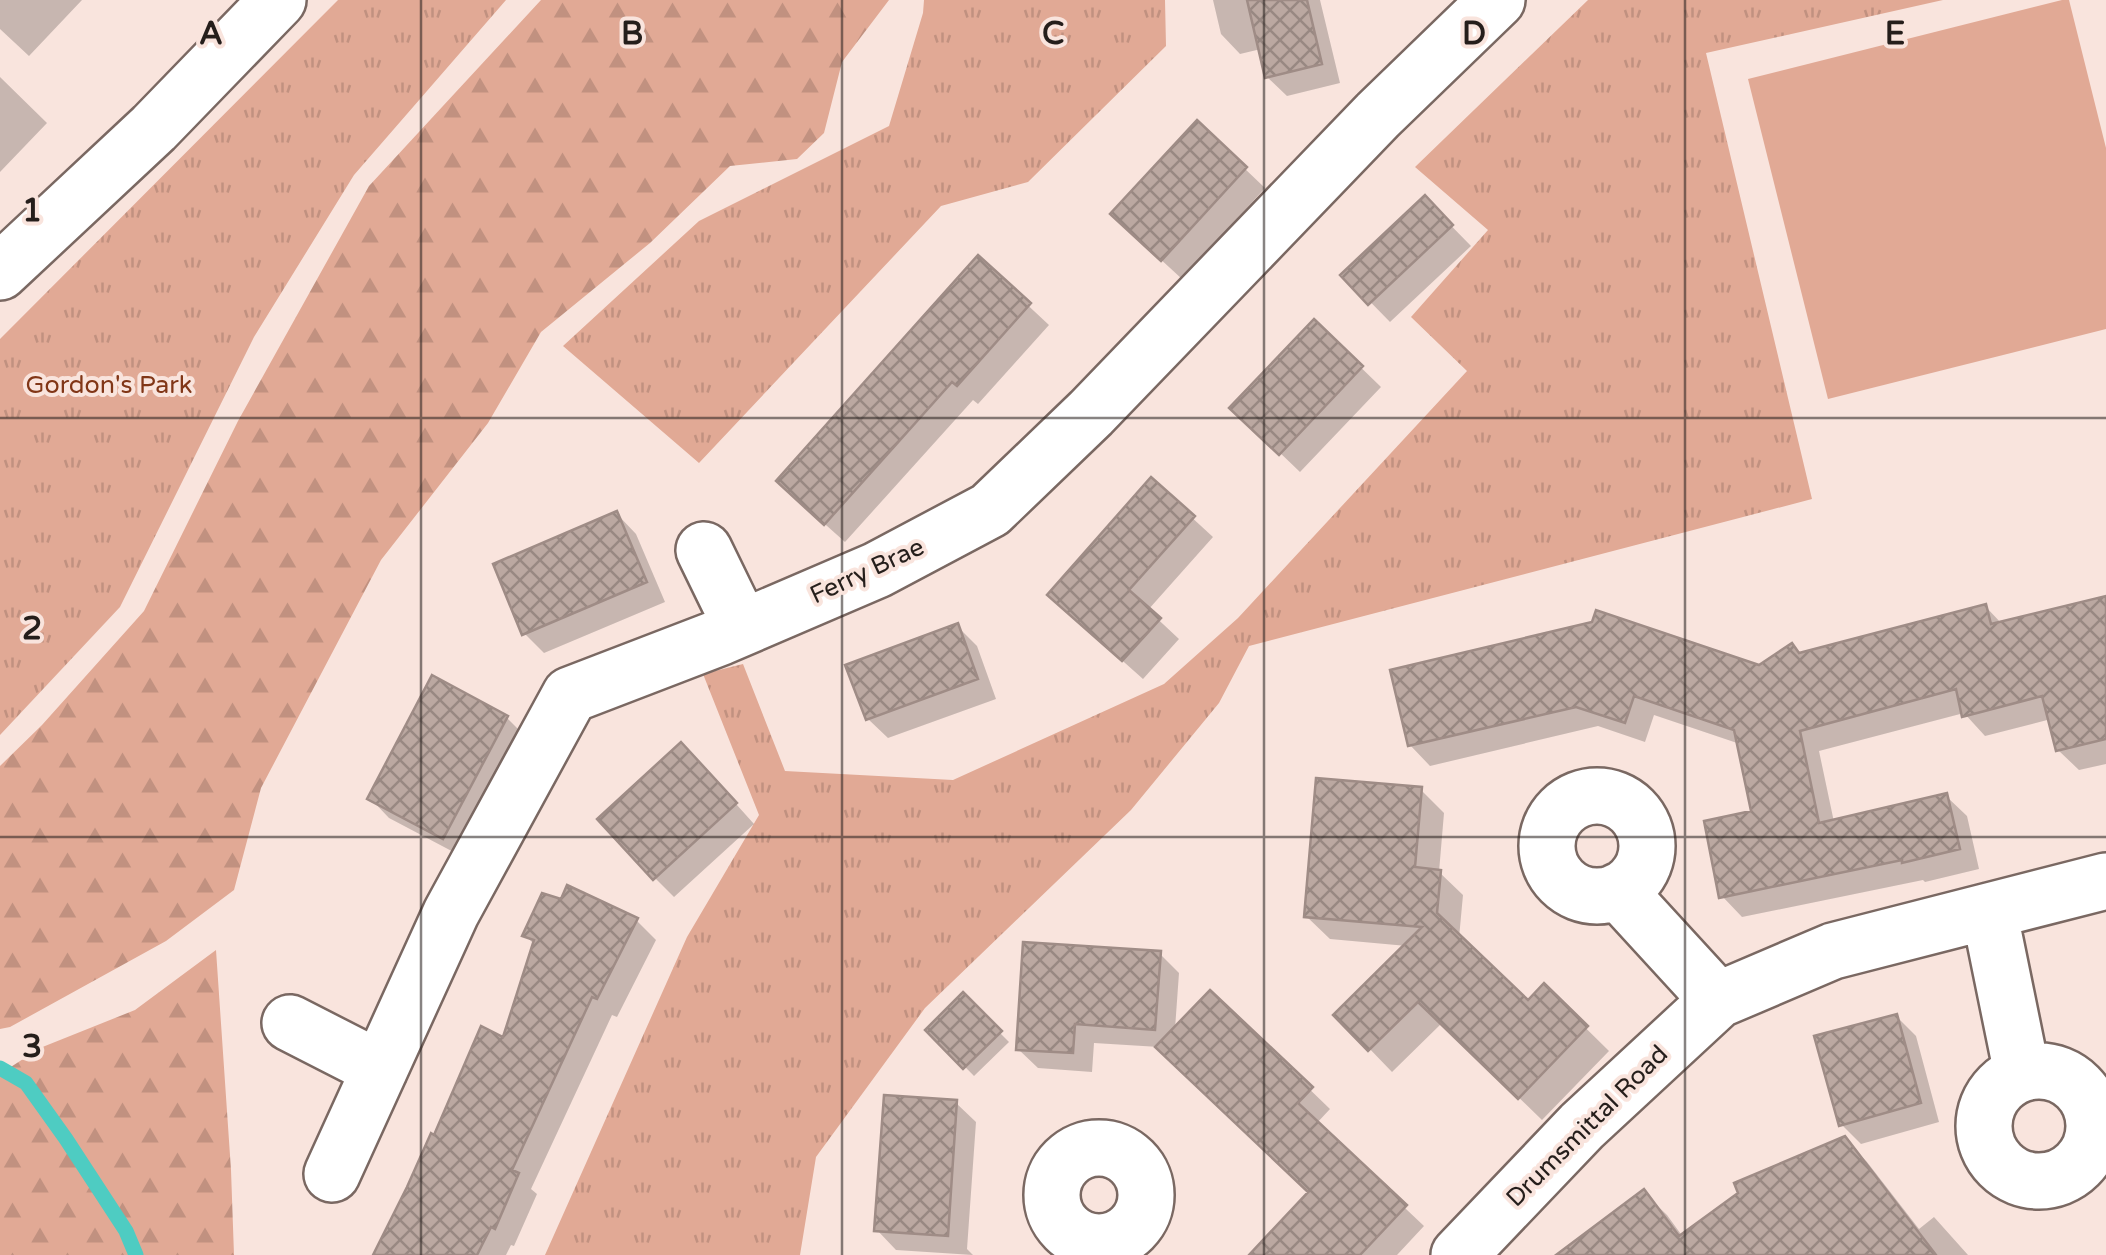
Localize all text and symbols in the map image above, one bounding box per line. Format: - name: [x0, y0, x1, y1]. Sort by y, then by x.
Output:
- text: A: [199, 15, 223, 53]
- text: B: [621, 15, 643, 53]
- text: C: [1042, 15, 1064, 53]
- text: D: [1462, 15, 1486, 53]
- text: E: [1885, 15, 1905, 53]
- text: 1: [22, 192, 42, 230]
- park label: Gordon's Park: [26, 370, 192, 400]
- street label: Ferry Brae: [805, 532, 929, 610]
- text: 2: [22, 610, 42, 648]
- text: 3: [22, 1028, 42, 1066]
- street label: Drumsmittal Road: [1500, 1039, 1674, 1213]

